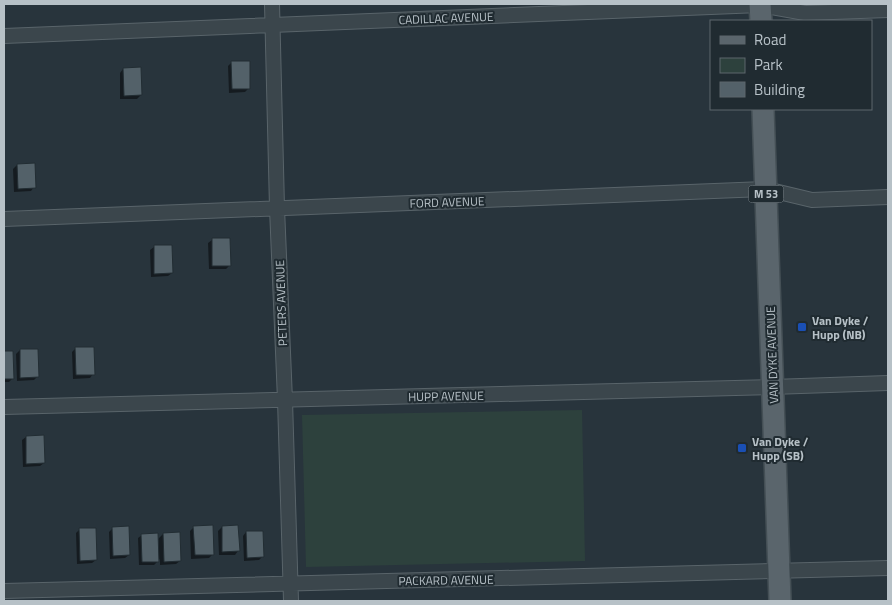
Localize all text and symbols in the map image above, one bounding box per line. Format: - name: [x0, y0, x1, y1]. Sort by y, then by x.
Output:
- street label: CADILLAC AVENUE: [398, 7, 494, 29]
- legend: [710, 20, 872, 110]
- text: Road: [754, 28, 786, 51]
- text: Park: [754, 53, 783, 76]
- text: Building: [754, 78, 805, 101]
- road number: M 53: [748, 185, 784, 202]
- street label: FORD AVENUE: [409, 191, 485, 213]
- street label: PETERS AVENUE: [270, 259, 292, 346]
- street label: VAN DYKE AVENUE: [761, 306, 783, 404]
- place label: Van Dyke / Hupp (NB): [812, 311, 869, 344]
- marker: Van Dyke / Hupp (NB): [796, 321, 808, 333]
- street label: HUPP AVENUE: [408, 386, 484, 406]
- place label: Van Dyke / Hupp (SB): [752, 432, 809, 465]
- marker: Van Dyke / Hupp (SB): [736, 442, 748, 454]
- street label: PACKARD AVENUE: [398, 570, 494, 590]

